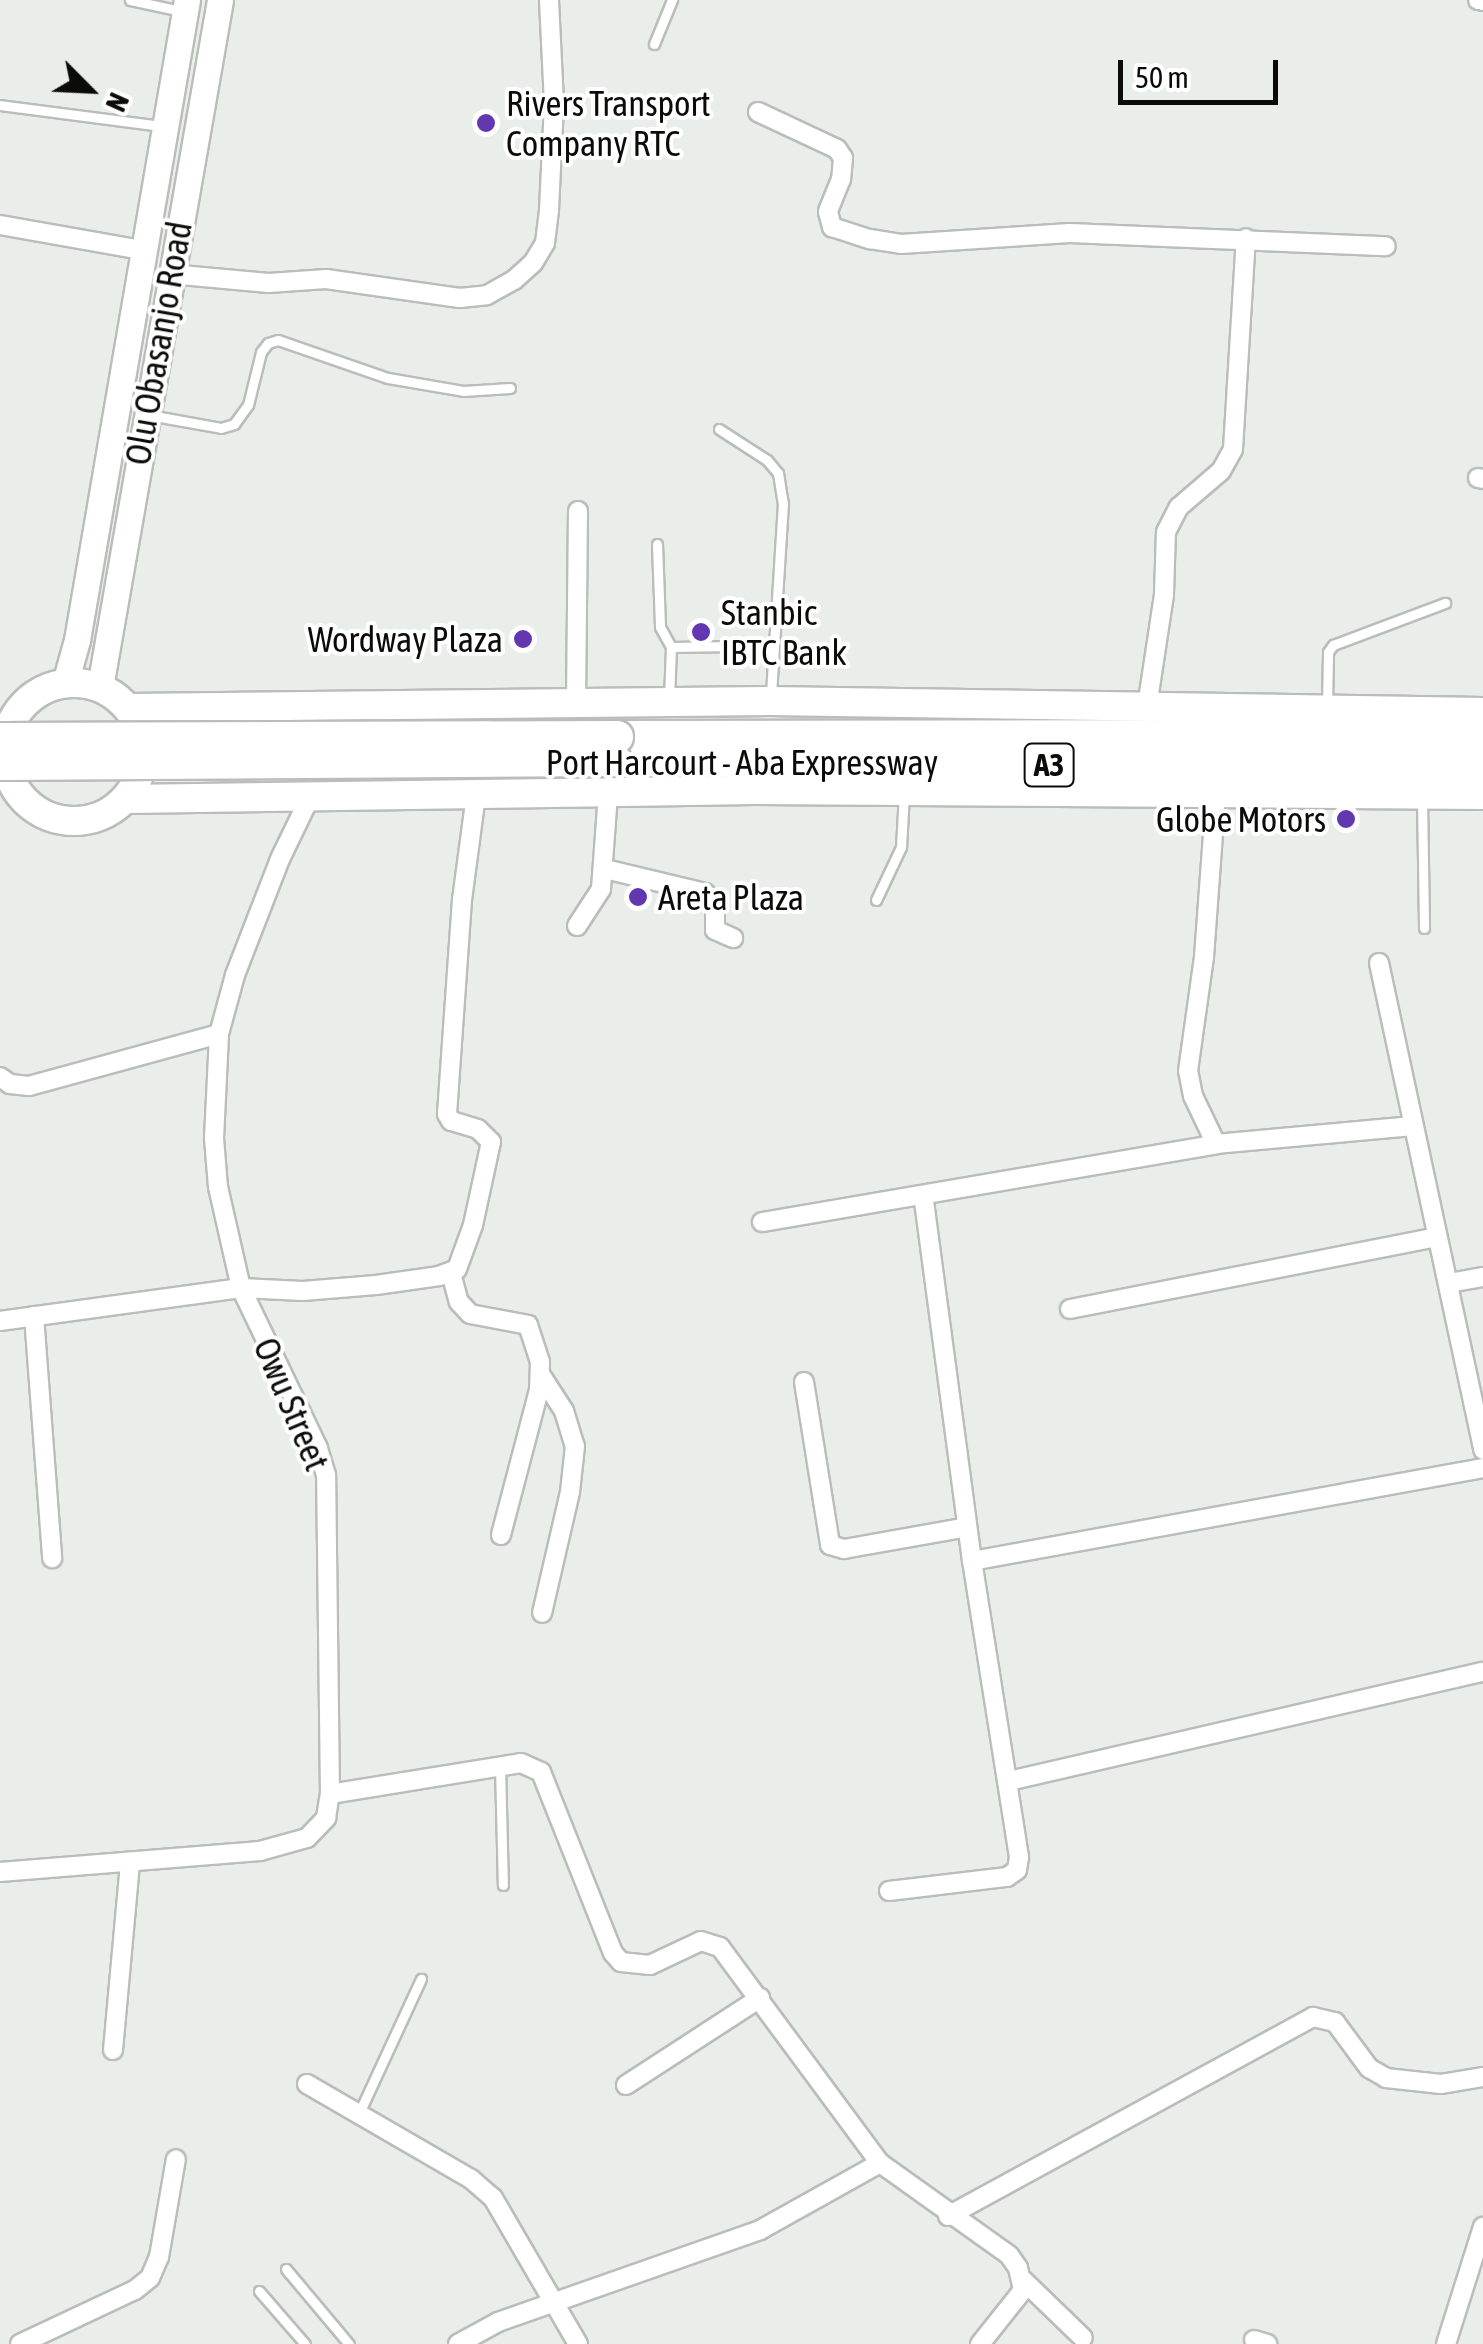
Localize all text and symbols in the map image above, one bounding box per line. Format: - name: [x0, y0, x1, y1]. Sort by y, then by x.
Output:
- north arrow: [40, 40, 140, 140]
- scale bar: [1123, 40, 1283, 102]
- text: 50 m: [1135, 60, 1189, 94]
- place label: Rivers Transport Company RTC: [506, 82, 711, 164]
- text: N: [99, 88, 135, 116]
- marker: Rivers Transport Company RTC: [475, 112, 497, 134]
- street label: Olu Obasanjo Road: [116, 218, 200, 468]
- place label: Stanbic IBTC Bank: [721, 591, 847, 673]
- place label: Wordway Plaza: [308, 618, 503, 660]
- marker: Stanbic IBTC Bank: [690, 621, 712, 643]
- marker: Wordway Plaza: [512, 628, 534, 650]
- road number: A3: [1022, 738, 1076, 792]
- street label: Port Harcourt - Aba Expressway: [546, 741, 938, 783]
- place label: Globe Motors: [1156, 798, 1326, 840]
- marker: Globe Motors: [1335, 808, 1357, 830]
- place label: Areta Plaza: [658, 876, 804, 918]
- marker: Areta Plaza: [627, 886, 649, 908]
- street label: Owu Street: [245, 1331, 339, 1477]

